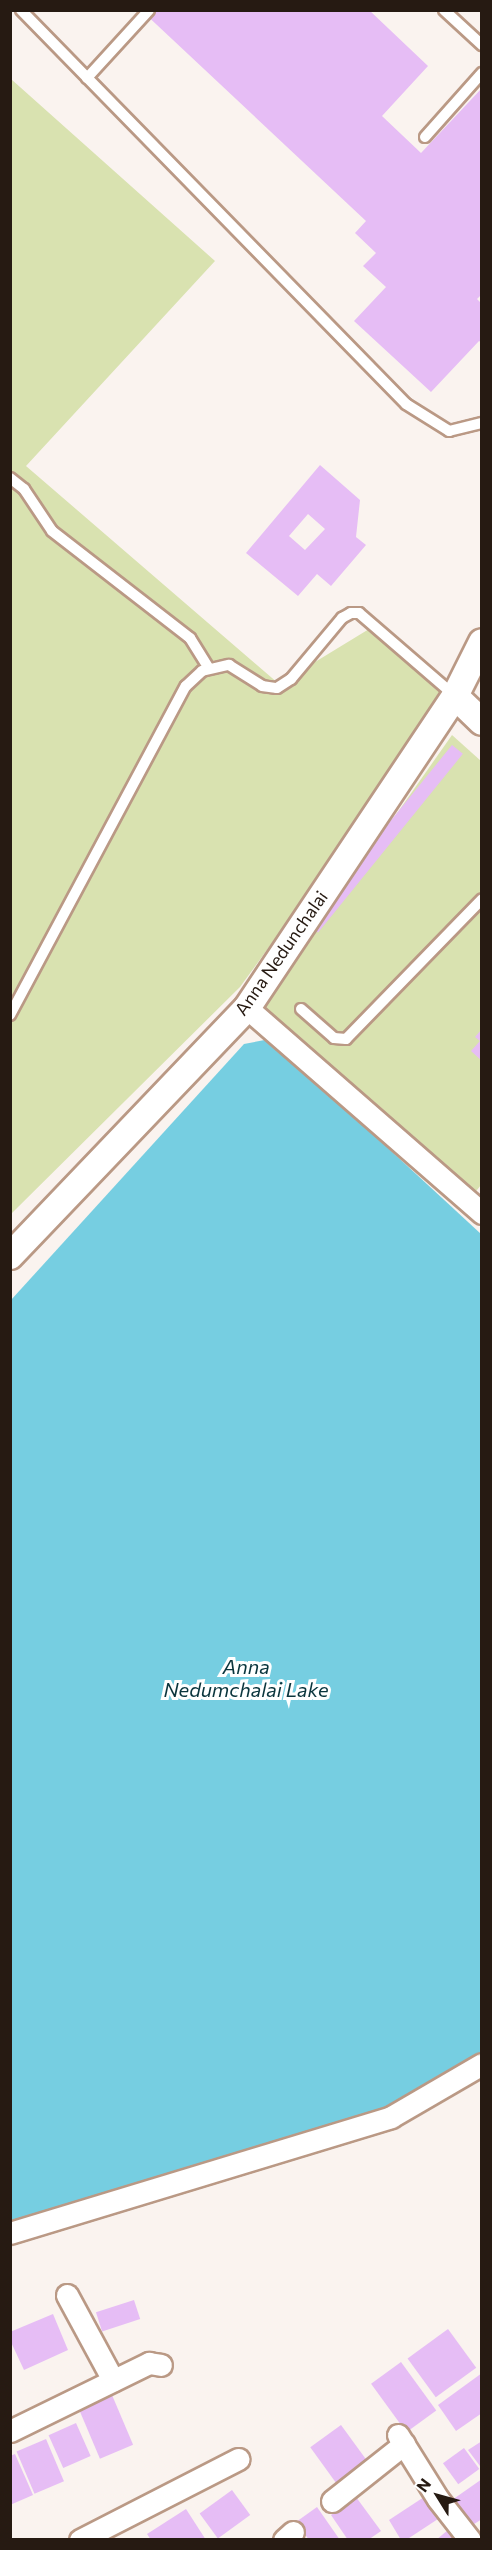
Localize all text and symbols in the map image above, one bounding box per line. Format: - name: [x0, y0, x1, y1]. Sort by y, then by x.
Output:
- street label: Anna Nedunchalai: [230, 887, 332, 1019]
- water label: Anna Nedumchalai Lake: [164, 1654, 328, 1701]
- north arrow: [408, 2466, 468, 2526]
- text: N: [412, 2474, 434, 2495]

